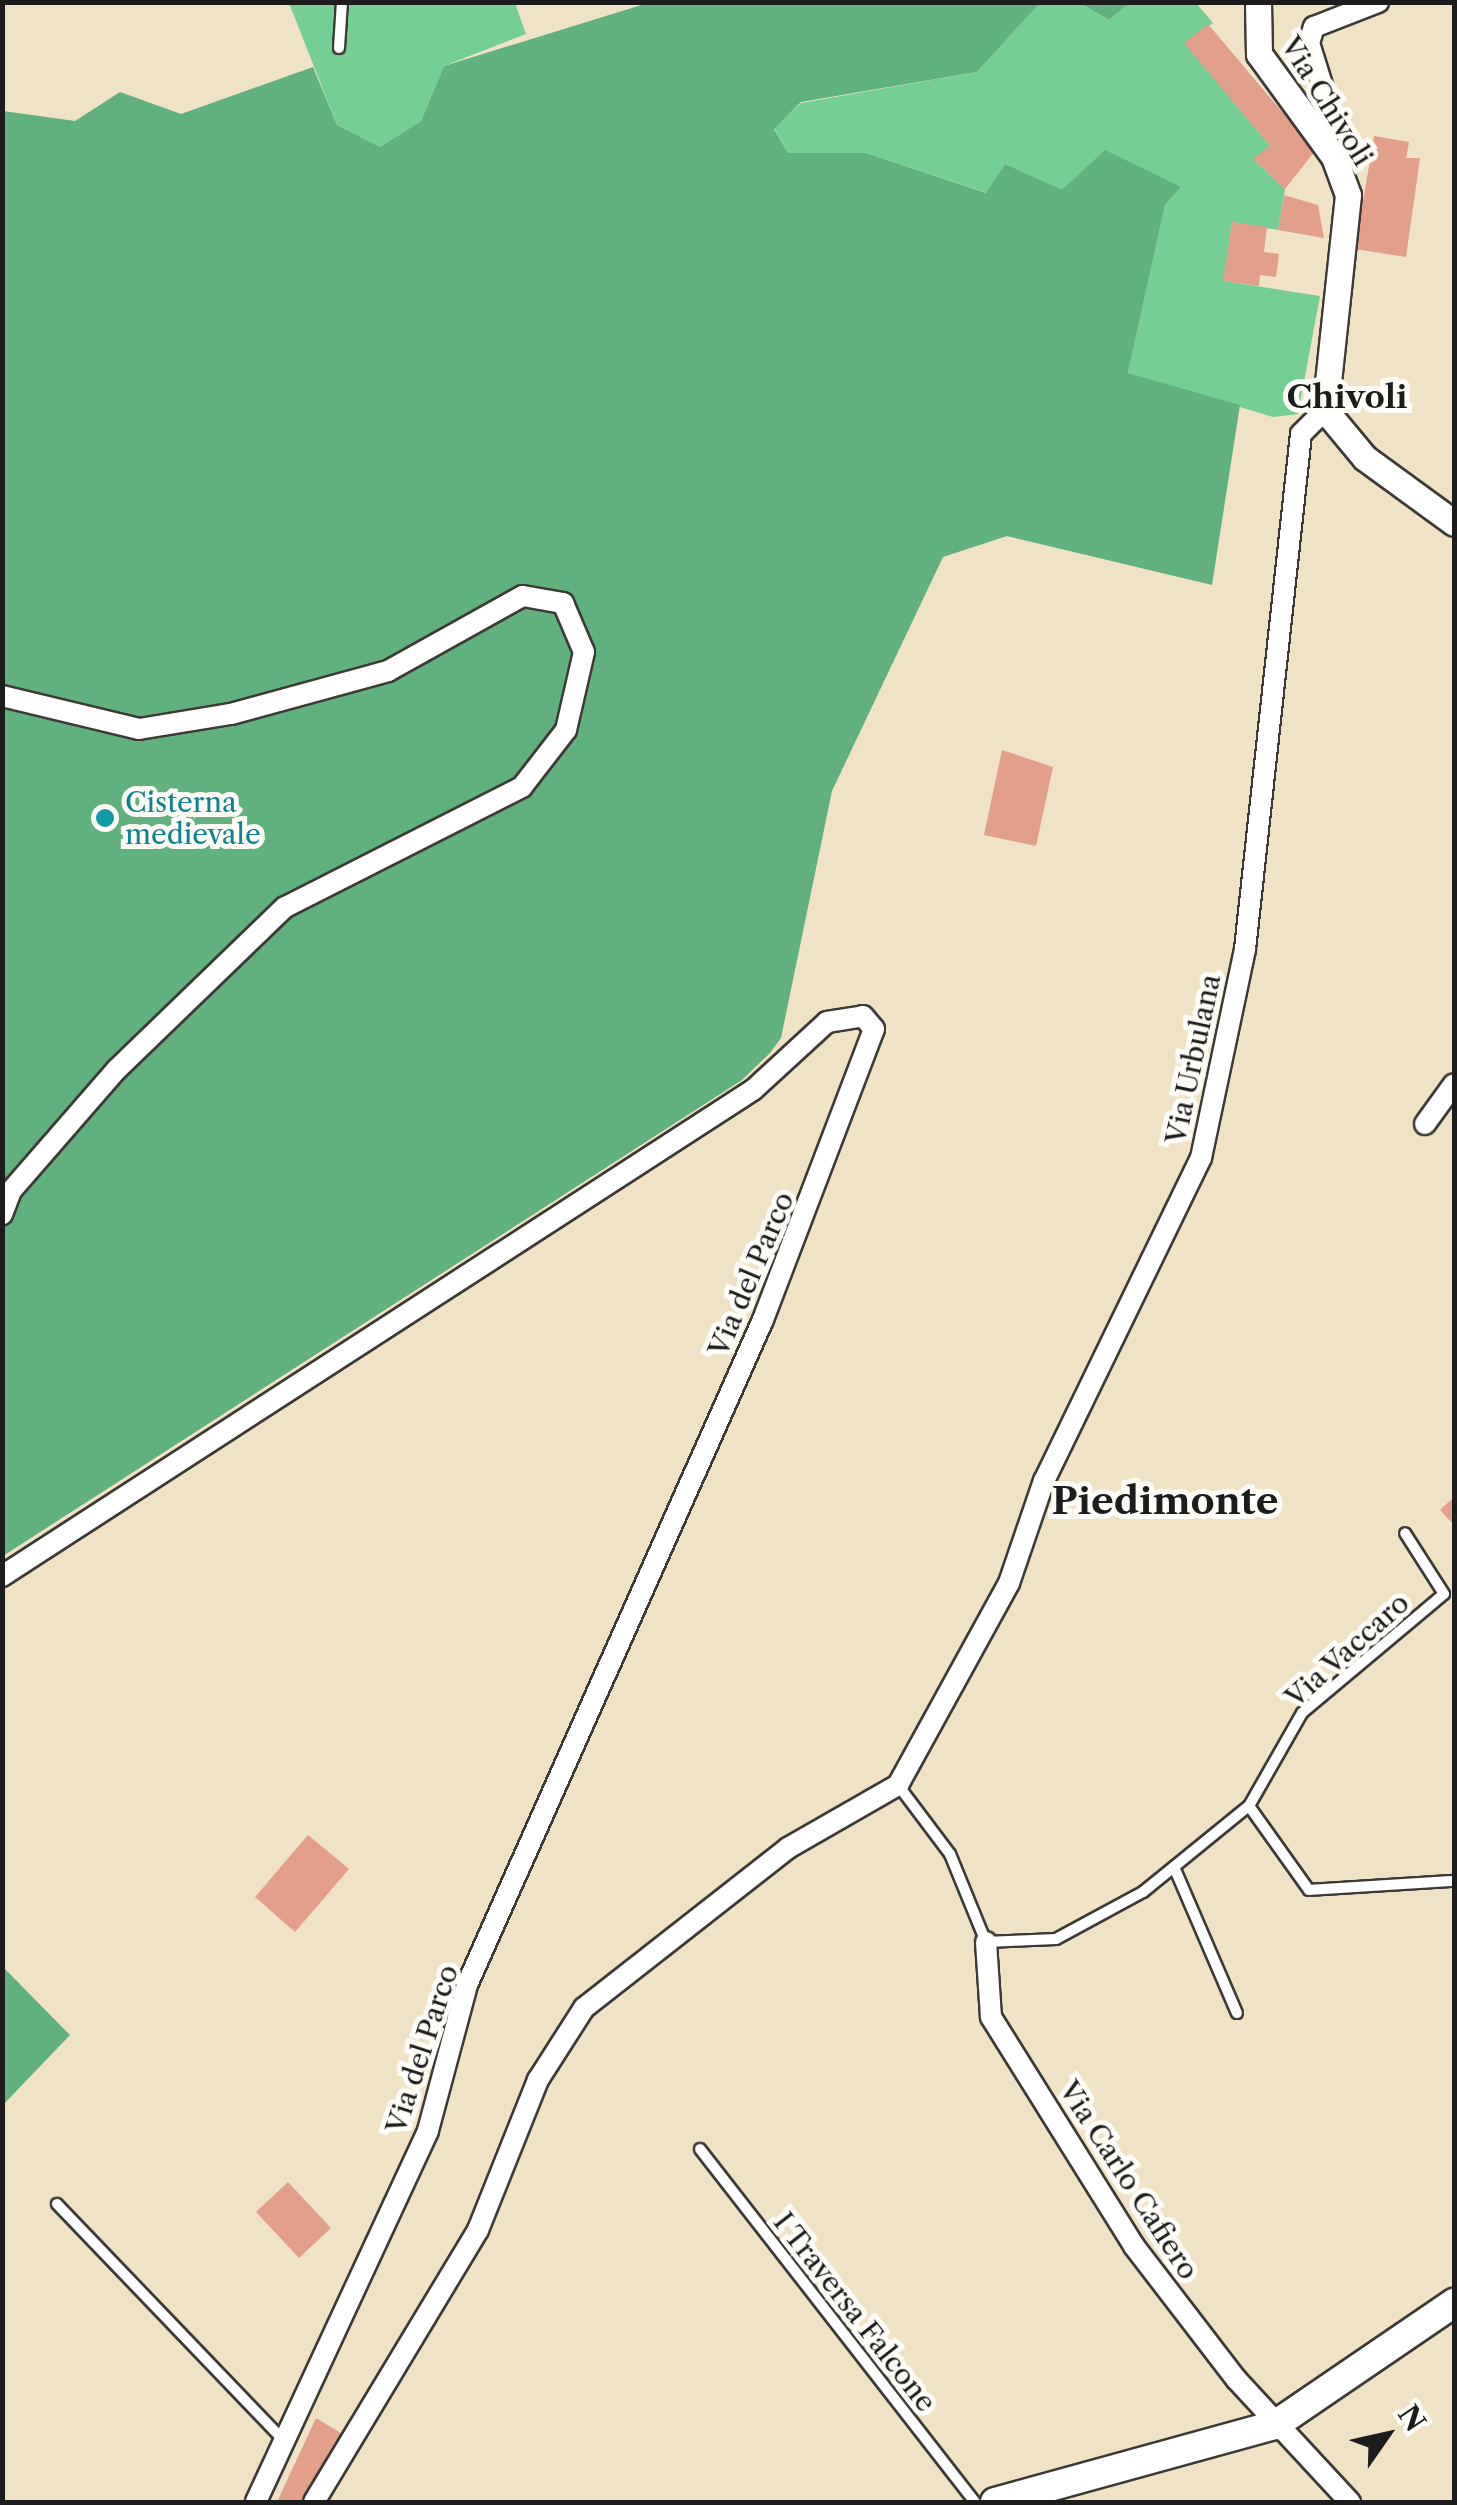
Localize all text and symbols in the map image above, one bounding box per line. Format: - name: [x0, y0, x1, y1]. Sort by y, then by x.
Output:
- street label: Via Chivoli: [1274, 30, 1380, 172]
- district label: Chivoli: [1287, 378, 1407, 416]
- place label: Cisterna medievale: [125, 785, 261, 851]
- marker: Cisterna medievale: [94, 807, 116, 829]
- street label: Via Urbulana: [1159, 971, 1227, 1147]
- street label: Via del Parco: [701, 1187, 801, 1361]
- district label: Piedimonte: [1051, 1478, 1279, 1524]
- street label: Via Vaccaro: [1278, 1585, 1416, 1715]
- street label: Via del Parco: [379, 1960, 465, 2138]
- street label: Via Carlo Cafiero: [1052, 2074, 1206, 2286]
- street label: I Traversa Falcone: [766, 2205, 944, 2419]
- north arrow: [1337, 2385, 1437, 2485]
- text: N: [1391, 2399, 1433, 2438]

